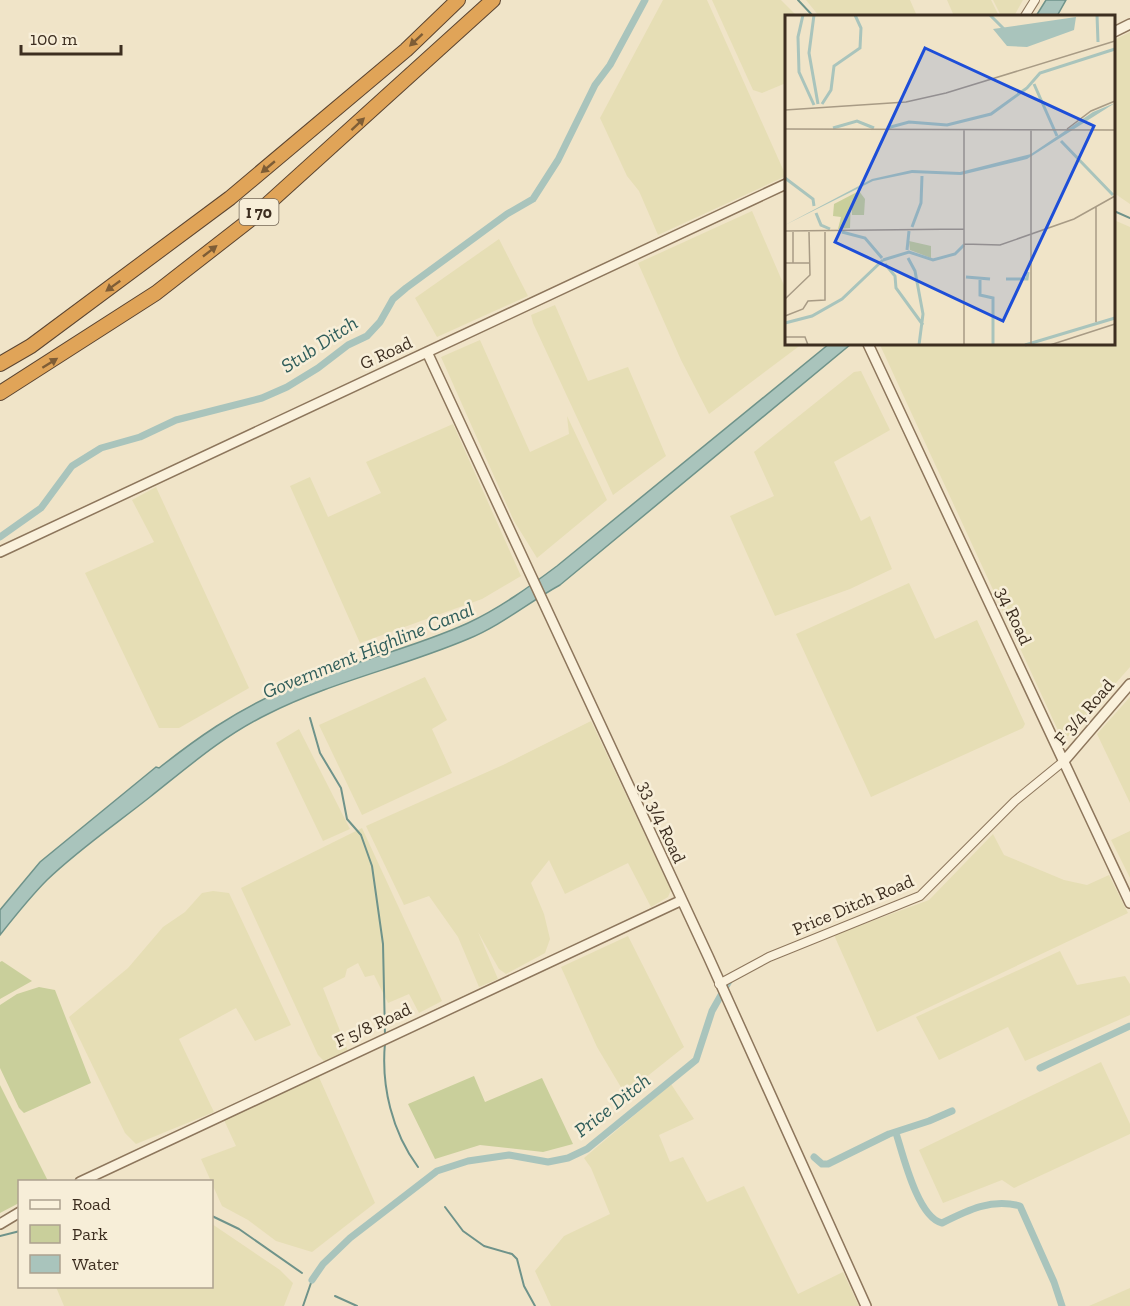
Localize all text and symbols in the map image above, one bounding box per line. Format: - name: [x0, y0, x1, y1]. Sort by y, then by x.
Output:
- inset map: [785, 15, 1115, 345]
- scale bar: [21, 18, 122, 56]
- text: 100 m: [30, 28, 78, 50]
- one-way arrow: [409, 33, 424, 46]
- one-way arrow: [350, 118, 365, 131]
- one-way arrow: [261, 160, 276, 173]
- road number: I 70: [240, 199, 278, 225]
- one-way arrow: [202, 245, 218, 258]
- one-way arrow: [106, 279, 121, 291]
- water label: Stub Ditch: [276, 310, 362, 378]
- street label: G Road: [356, 331, 416, 375]
- one-way arrow: [42, 357, 58, 368]
- street label: 34 Road: [991, 584, 1037, 649]
- water label: Government Highline Canal: [259, 597, 477, 703]
- street label: F 3/4 Road: [1049, 674, 1119, 750]
- street label: 33 3/4 Road: [633, 777, 691, 867]
- street label: Price Ditch Road: [789, 870, 917, 940]
- street label: F 5/8 Road: [331, 998, 415, 1052]
- water label: Price Ditch: [569, 1068, 655, 1142]
- legend: [18, 1180, 213, 1288]
- text: Road: [72, 1193, 111, 1215]
- text: Park: [72, 1223, 108, 1245]
- text: Water: [72, 1253, 119, 1275]

